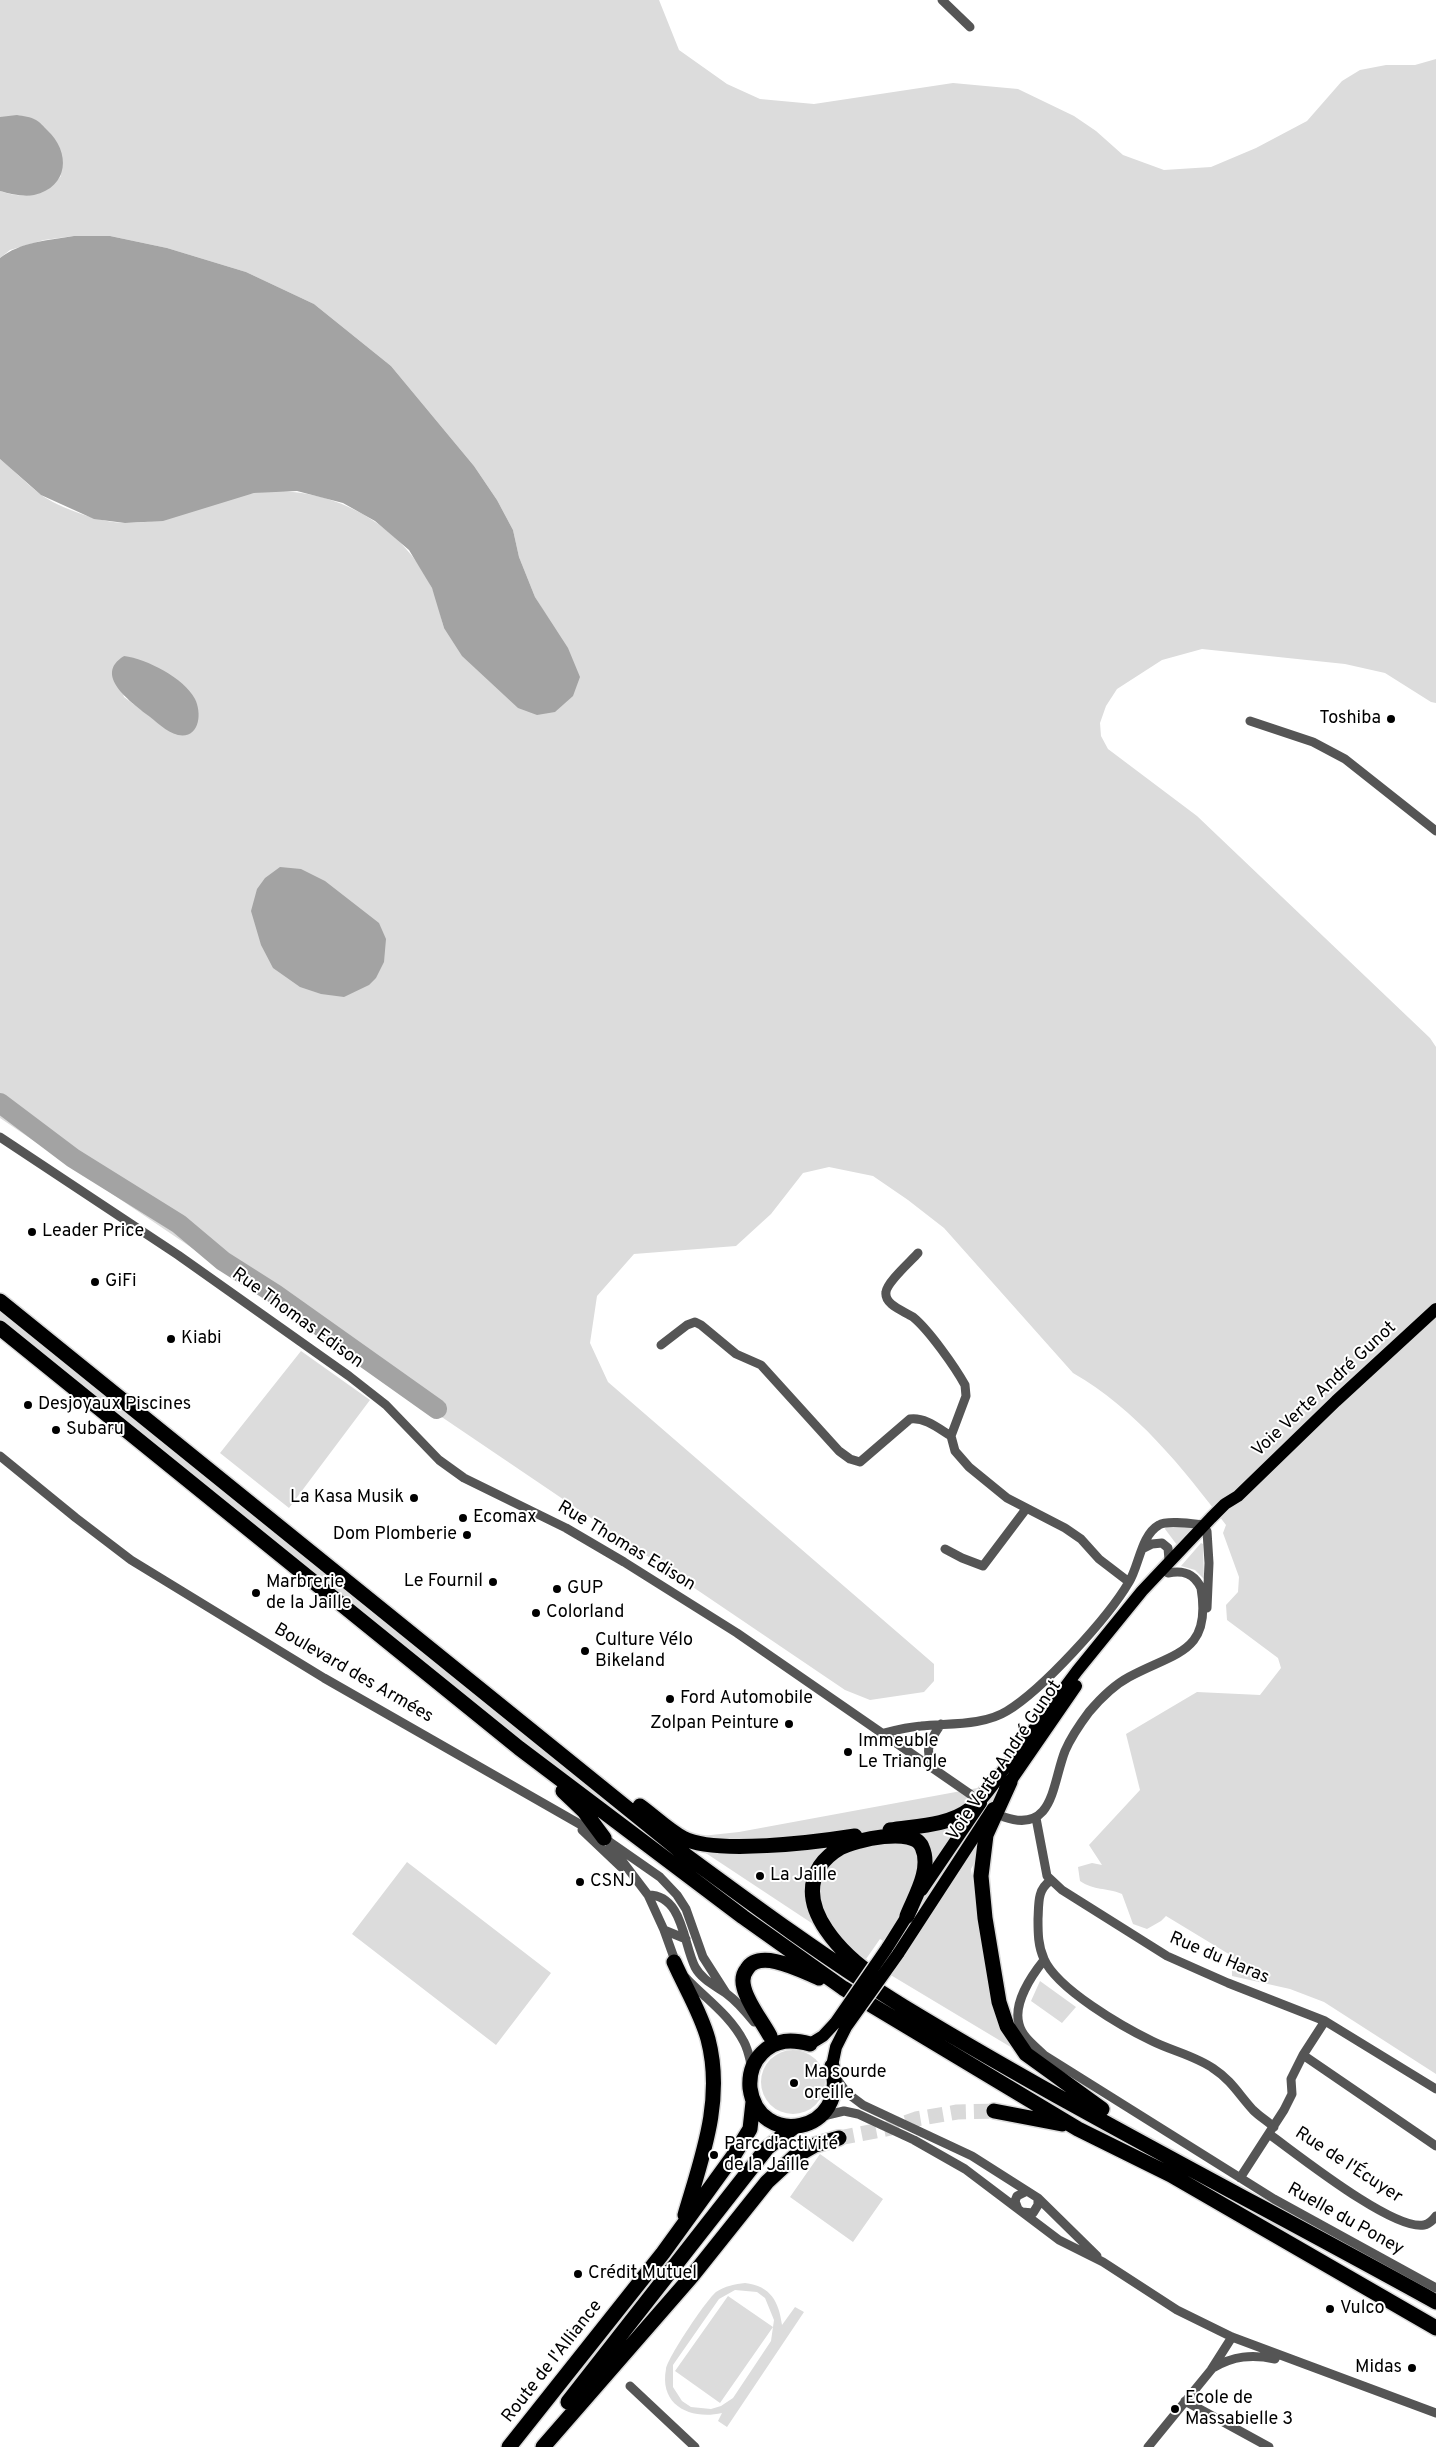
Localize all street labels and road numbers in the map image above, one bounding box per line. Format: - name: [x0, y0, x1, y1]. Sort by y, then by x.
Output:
- street label: Rue Thomas Edison: [227, 1264, 367, 1374]
- street label: Voie Verte André Gunot: [1248, 1318, 1402, 1462]
- street label: Rue Thomas Edison: [553, 1497, 699, 1597]
- street label: Boulevard des Armées: [270, 1620, 436, 1728]
- street label: Voie Verte André Gunot: [943, 1677, 1067, 1845]
- street label: Rue du Haras: [1166, 1928, 1272, 1990]
- street label: Rue de l'Écuyer: [1290, 2123, 1406, 2209]
- street label: Ruelle du Poney: [1283, 2179, 1407, 2261]
- street label: Route de l'Alliance: [498, 2296, 608, 2428]

